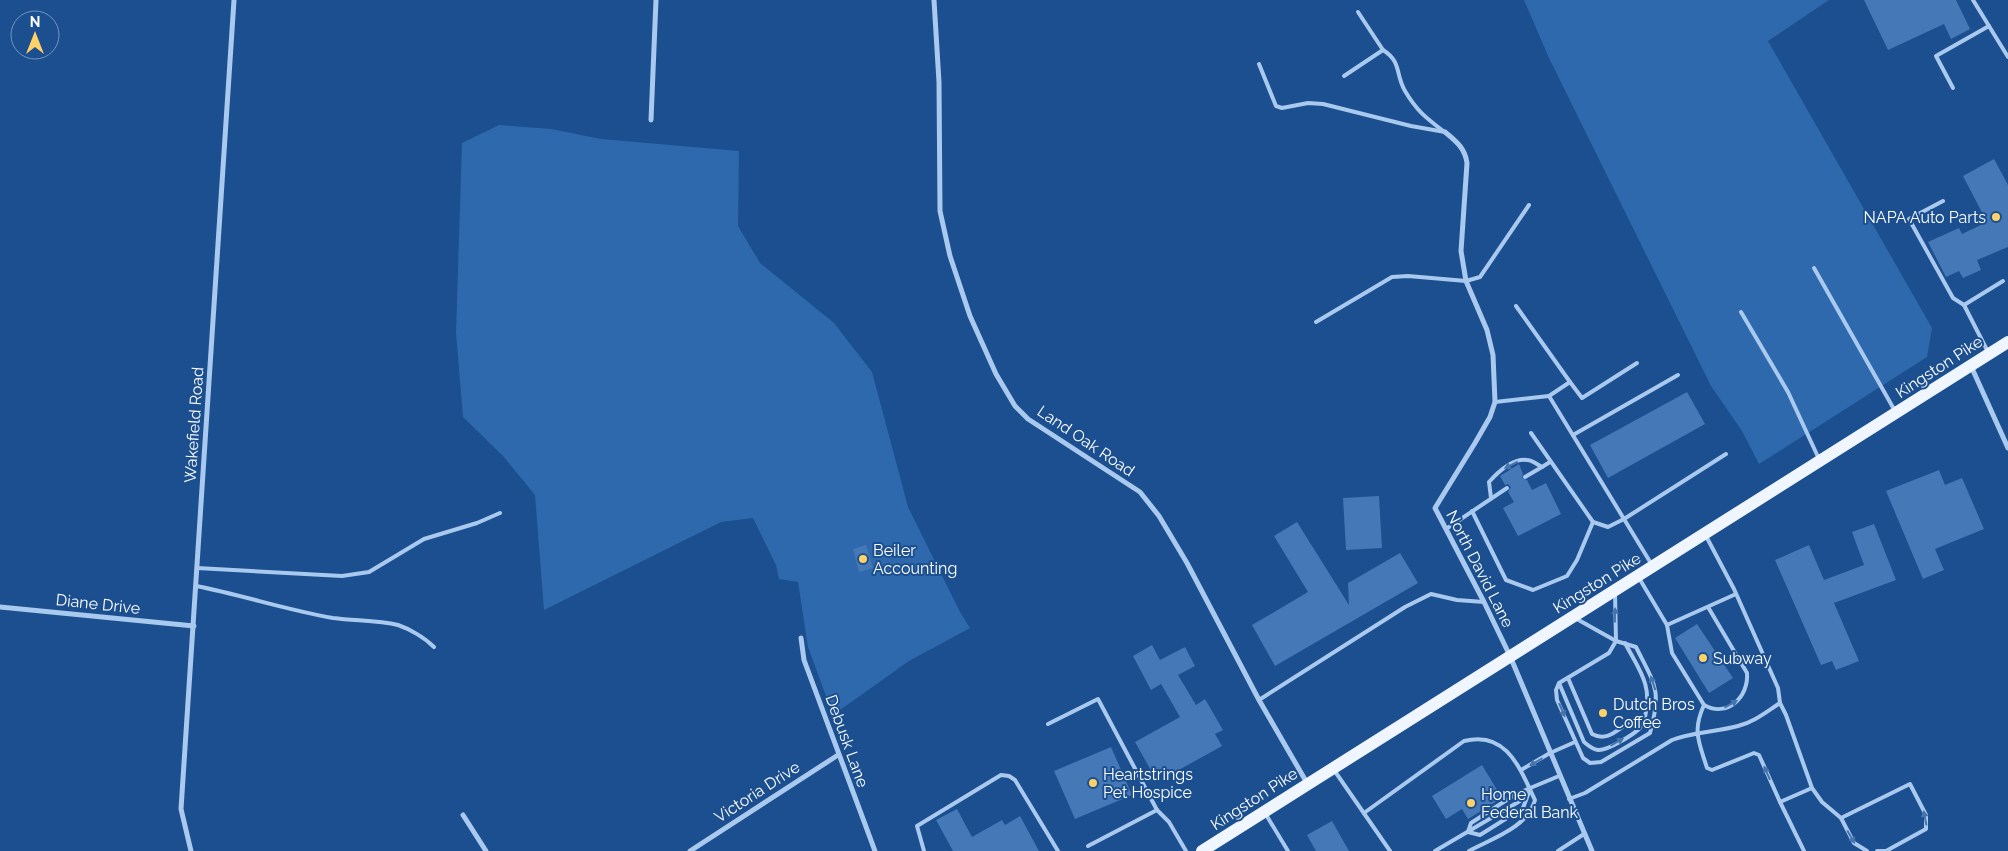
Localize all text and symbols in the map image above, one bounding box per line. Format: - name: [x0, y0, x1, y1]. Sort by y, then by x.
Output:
- north arrow: [10, 10, 60, 60]
- text: N: [30, 14, 40, 30]
- place label: NAPA Auto Parts: [1864, 208, 1986, 227]
- marker: NAPA Auto Parts: [1990, 211, 2002, 223]
- street label: Kingston Pike: [1892, 332, 1986, 402]
- street label: Wakefield Road: [180, 366, 208, 484]
- street label: Land Oak Road: [1034, 402, 1138, 481]
- one-way arrow: [1504, 461, 1518, 469]
- street label: North David Lane: [1442, 507, 1518, 631]
- place label: Beiler Accounting: [873, 541, 957, 578]
- street label: Kingston Pike: [1550, 549, 1644, 617]
- marker: Beiler Accounting: [857, 553, 869, 565]
- street label: Diane Drive: [55, 590, 141, 618]
- one-way arrow: [1611, 607, 1619, 623]
- place label: Subway: [1713, 649, 1772, 668]
- marker: Subway: [1697, 652, 1709, 664]
- one-way arrow: [1649, 676, 1656, 691]
- street label: Debusk Lane: [821, 692, 873, 790]
- place label: Dutch Bros Coffee: [1613, 695, 1695, 732]
- one-way arrow: [1724, 700, 1739, 708]
- one-way arrow: [1558, 703, 1566, 717]
- marker: Dutch Bros Coffee: [1597, 707, 1609, 719]
- one-way arrow: [1611, 738, 1624, 747]
- street label: Victoria Drive: [711, 757, 803, 827]
- one-way arrow: [1529, 757, 1542, 766]
- street label: Kingston Pike: [1207, 764, 1301, 834]
- place label: Heartstrings Pet Hospice: [1103, 765, 1193, 802]
- one-way arrow: [1763, 766, 1771, 780]
- marker: Heartstrings Pet Hospice: [1087, 777, 1099, 789]
- place label: Home Federal Bank: [1481, 785, 1579, 822]
- marker: Home Federal Bank: [1465, 797, 1477, 809]
- one-way arrow: [1920, 809, 1928, 825]
- one-way arrow: [1847, 830, 1856, 844]

